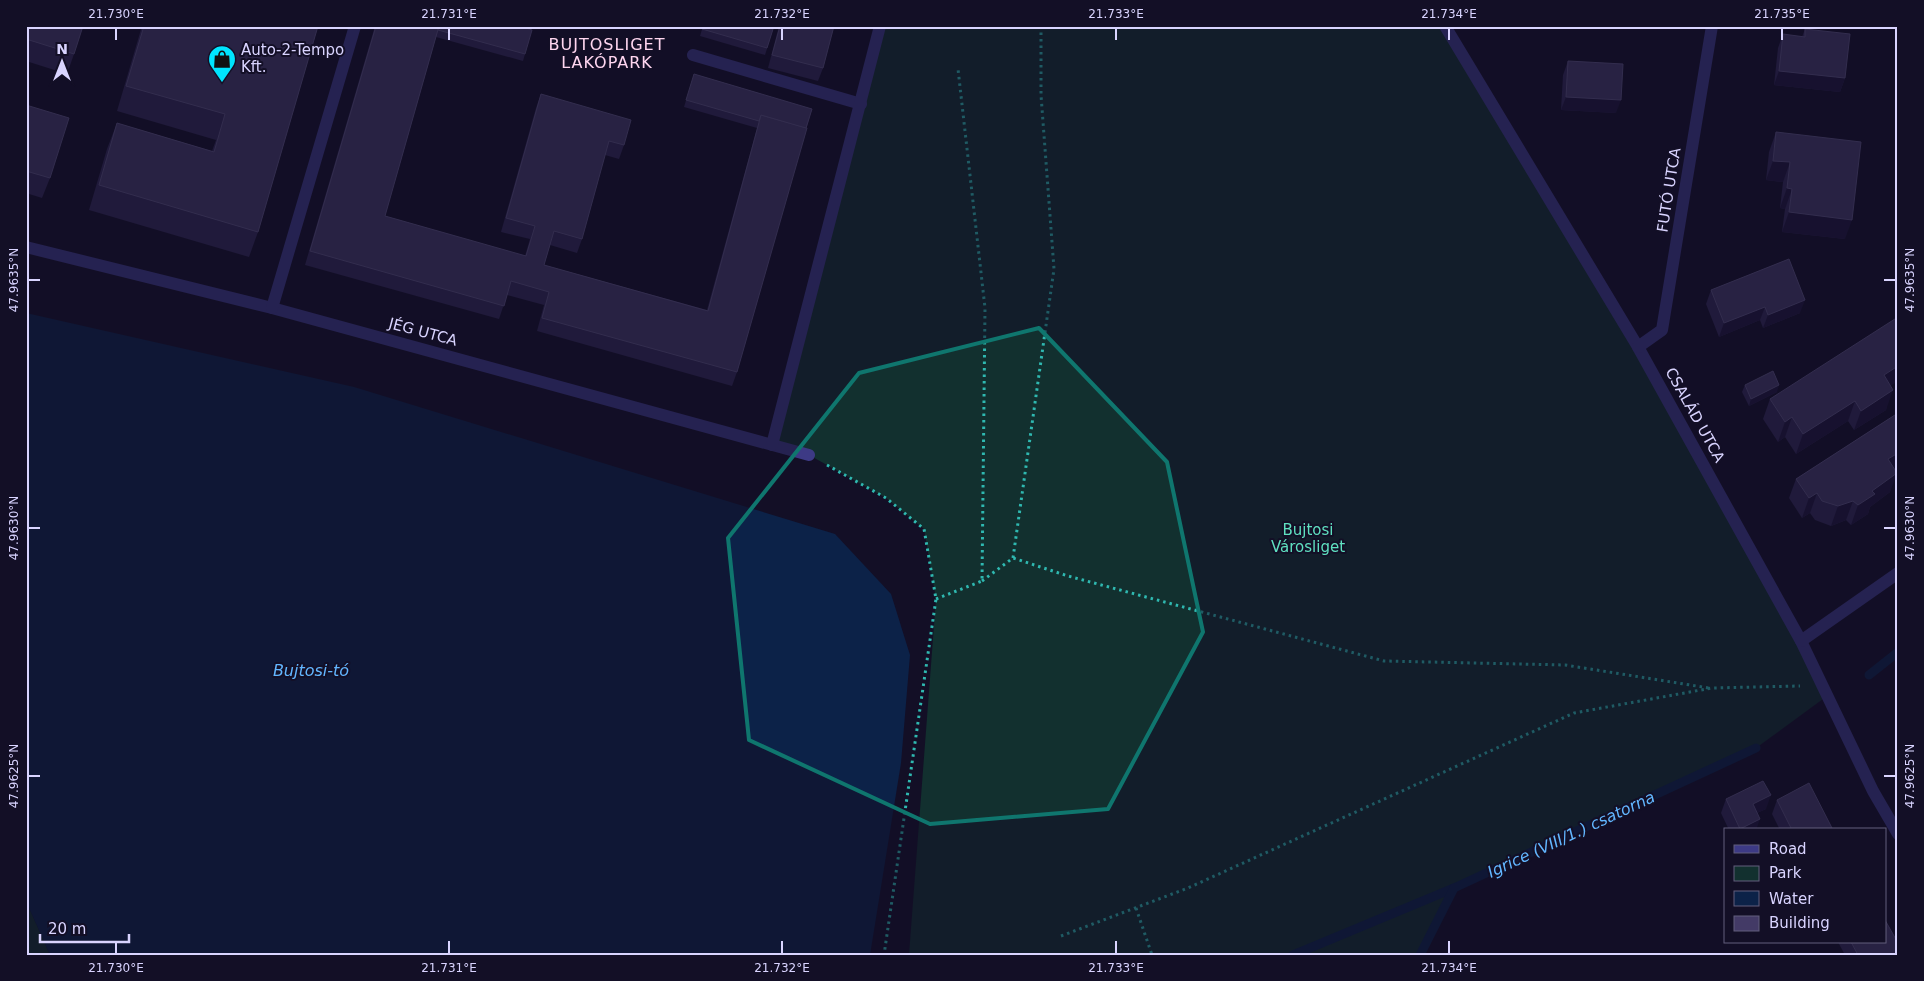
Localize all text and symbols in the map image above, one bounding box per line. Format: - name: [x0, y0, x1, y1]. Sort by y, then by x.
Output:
- text: 21.730°E: [88, 7, 144, 21]
- text: 21.731°E: [421, 7, 477, 21]
- text: 21.732°E: [754, 7, 810, 21]
- text: 21.733°E: [1088, 7, 1144, 21]
- text: 21.734°E: [1421, 7, 1477, 21]
- text: 21.735°E: [1754, 7, 1810, 21]
- district label: BUJTOSLIGET LAKÓPARK: [549, 35, 665, 72]
- north arrow: [38, 38, 88, 88]
- text: N: [56, 41, 68, 57]
- place label: Auto-2-Tempo Kft.: [241, 41, 344, 76]
- shop icon: Auto-2-Tempo Kft.: [207, 44, 237, 83]
- street label: FUTÓ UTCA: [1652, 146, 1685, 234]
- text: 47.9635°N: [7, 248, 21, 312]
- text: 47.9635°N: [1903, 248, 1917, 312]
- street label: JÉG UTCA: [386, 313, 460, 350]
- street label: CSALÁD UTCA: [1661, 364, 1730, 466]
- text: 47.9630°N: [7, 496, 21, 560]
- text: 47.9630°N: [1903, 496, 1917, 560]
- park label: Bujtosi Városliget: [1271, 521, 1345, 556]
- water label: Bujtosi-tó: [273, 661, 349, 680]
- text: 47.9625°N: [7, 744, 21, 808]
- text: 47.9625°N: [1903, 744, 1917, 808]
- water label: Igrice (VIII/1.) csatorna: [1485, 787, 1658, 882]
- legend: [1724, 828, 1886, 944]
- text: Road: [1769, 840, 1807, 858]
- text: Park: [1769, 864, 1802, 882]
- text: Water: [1769, 890, 1814, 908]
- scale bar: [40, 911, 129, 943]
- text: Building: [1769, 914, 1830, 932]
- text: 20 m: [48, 920, 86, 938]
- text: 21.730°E: [88, 961, 144, 975]
- text: 21.731°E: [421, 961, 477, 975]
- text: 21.732°E: [754, 961, 810, 975]
- text: 21.733°E: [1088, 961, 1144, 975]
- text: 21.734°E: [1421, 961, 1477, 975]

